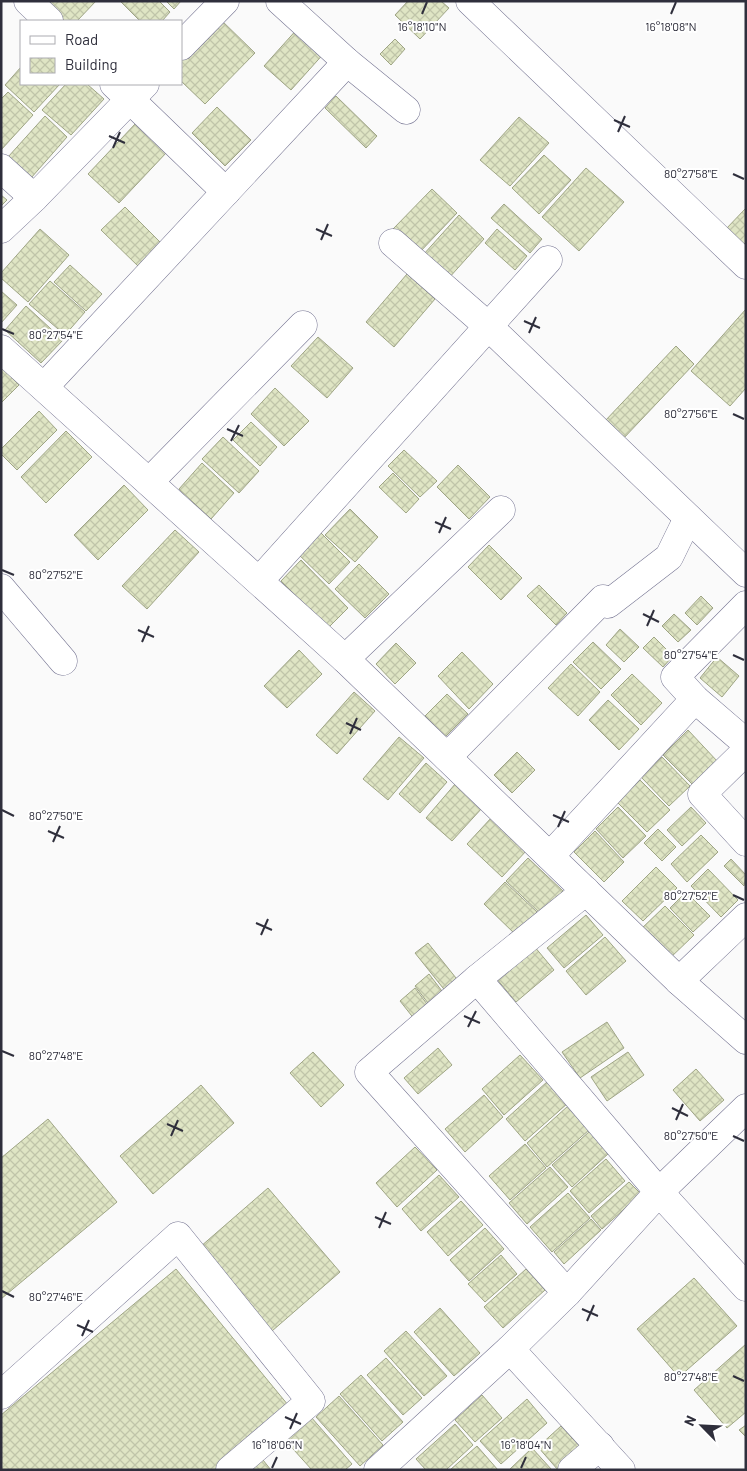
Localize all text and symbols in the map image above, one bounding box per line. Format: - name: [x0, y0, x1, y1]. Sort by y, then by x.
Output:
- text: 16°18'10"N: [397, 19, 447, 33]
- text: 16°18'08"N: [645, 19, 697, 33]
- legend: [20, 20, 182, 85]
- text: Road: [65, 30, 98, 48]
- text: Building: [65, 55, 118, 73]
- text: 80°27'58"E: [664, 166, 718, 180]
- text: 80°27'54"E: [29, 327, 83, 341]
- text: 80°27'56"E: [664, 406, 718, 420]
- text: 80°27'52"E: [29, 567, 83, 581]
- text: 80°27'54"E: [664, 647, 718, 661]
- text: 80°27'50"E: [29, 808, 83, 822]
- text: 80°27'52"E: [664, 888, 718, 902]
- text: 80°27'48"E: [29, 1048, 83, 1062]
- text: 80°27'50"E: [664, 1128, 718, 1142]
- text: 80°27'46"E: [29, 1289, 83, 1303]
- text: 80°27'48"E: [664, 1369, 718, 1383]
- north arrow: [677, 1401, 727, 1451]
- text: N: [680, 1413, 699, 1428]
- text: 16°18'06"N: [251, 1437, 303, 1451]
- text: 16°18'04"N: [500, 1437, 552, 1451]

